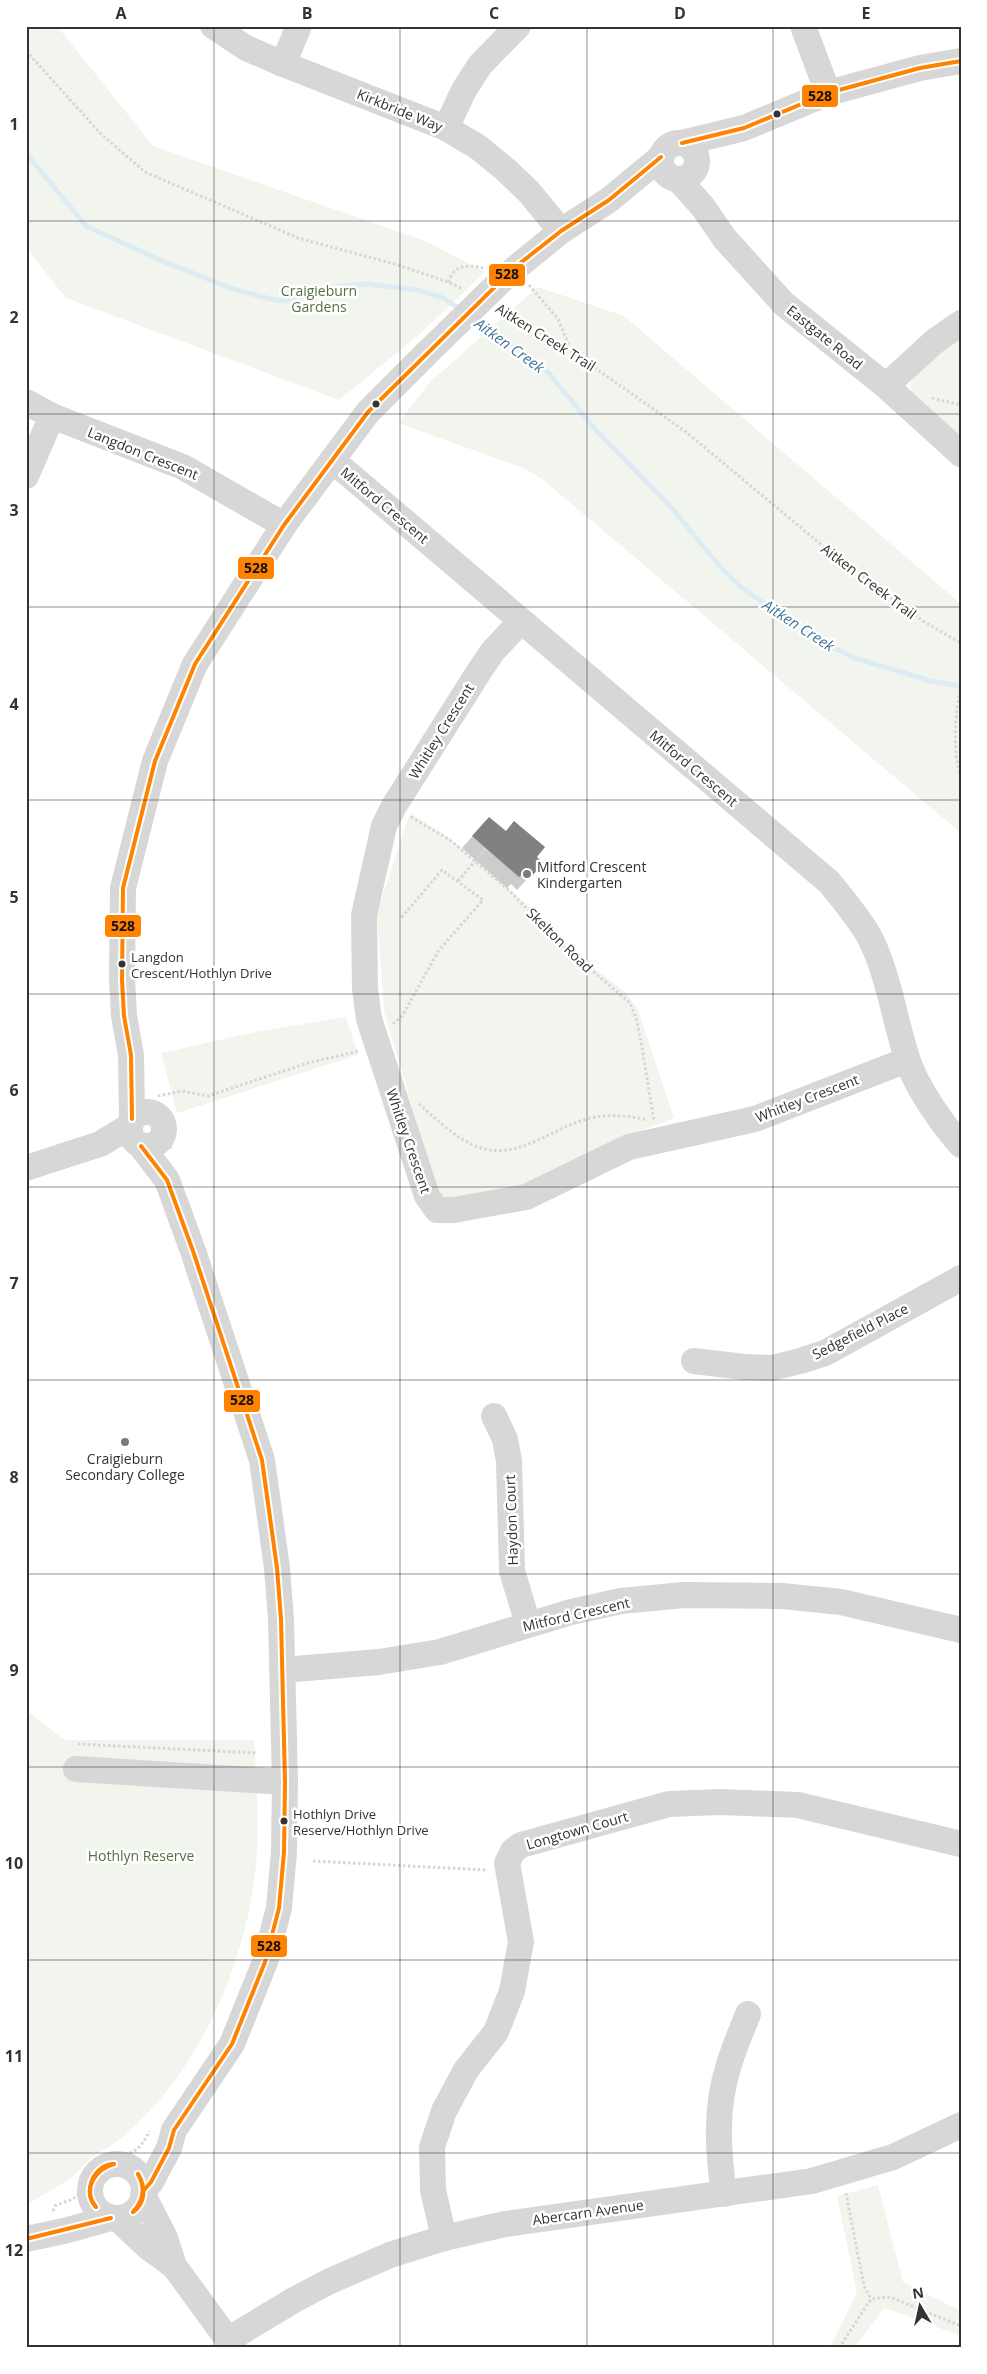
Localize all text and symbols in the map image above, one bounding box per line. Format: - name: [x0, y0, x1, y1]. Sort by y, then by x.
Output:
- text: A: [115, 2, 127, 24]
- text: B: [302, 2, 312, 24]
- text: C: [489, 2, 499, 24]
- text: D: [674, 2, 686, 24]
- text: E: [862, 2, 871, 24]
- street label: Kirkbride Way: [354, 84, 447, 136]
- line badge: 528: [801, 84, 839, 108]
- text: 528: [808, 86, 832, 105]
- unlabelled marker: [772, 109, 782, 119]
- text: 1: [9, 113, 19, 135]
- line badge: 528: [488, 263, 526, 287]
- text: 528: [495, 264, 519, 283]
- park label: Craigieburn Gardens: [281, 281, 357, 316]
- street label: Aitken Creek Trail: [493, 300, 599, 374]
- street label: Eastgate Road: [783, 301, 867, 373]
- text: 2: [9, 306, 19, 328]
- water label: Aitken Creek: [472, 314, 548, 376]
- unlabelled marker: [371, 399, 381, 409]
- street label: Langdon Crescent: [85, 422, 201, 484]
- street label: Mitford Crescent: [337, 463, 433, 547]
- text: 3: [9, 499, 19, 521]
- street label: Aitken Creek Trail: [818, 539, 920, 623]
- line badge: 528: [237, 556, 275, 580]
- text: 528: [244, 558, 268, 577]
- water label: Aitken Creek: [759, 594, 839, 656]
- street label: Whitley Crescent: [404, 680, 478, 782]
- text: 4: [9, 693, 19, 715]
- street label: Mitford Crescent: [646, 726, 742, 810]
- place label: Mitford Crescent Kindergarten: [537, 857, 646, 892]
- marker: Mitford Crescent Kindergarten: [521, 868, 533, 880]
- text: 5: [9, 886, 19, 908]
- street label: Skelton Road: [523, 903, 597, 977]
- line badge: 528: [104, 914, 142, 938]
- text: 528: [111, 916, 135, 935]
- place label: Langdon Crescent/Hothlyn Drive: [131, 948, 272, 982]
- marker: Langdon Crescent/Hothlyn Drive: [117, 959, 127, 969]
- street label: Whitley Crescent: [753, 1070, 861, 1126]
- text: 6: [9, 1079, 19, 1101]
- street label: Whitley Crescent: [382, 1086, 436, 1196]
- text: 7: [9, 1272, 19, 1294]
- street label: Sedgefield Place: [809, 1298, 912, 1363]
- line badge: 528: [223, 1389, 261, 1413]
- text: 528: [230, 1390, 254, 1409]
- marker: Craigieburn Secondary College: [119, 1436, 131, 1448]
- place label: Craigieburn Secondary College: [65, 1449, 185, 1484]
- text: 8: [9, 1466, 19, 1488]
- street label: Haydon Court: [500, 1474, 522, 1566]
- street label: Mitford Crescent: [521, 1592, 631, 1636]
- text: 9: [9, 1659, 19, 1681]
- place label: Hothlyn Drive Reserve/Hothlyn Drive: [293, 1805, 429, 1839]
- street label: Longtown Court: [524, 1806, 630, 1854]
- marker: Hothlyn Drive Reserve/Hothlyn Drive: [279, 1816, 289, 1826]
- park label: Hothlyn Reserve: [88, 1846, 194, 1865]
- text: 10: [5, 1852, 23, 1874]
- line badge: 528: [250, 1934, 288, 1958]
- text: 528: [257, 1936, 281, 1955]
- text: 11: [5, 2045, 23, 2067]
- street label: Abercarn Avenue: [531, 2195, 645, 2229]
- text: 12: [5, 2239, 23, 2261]
- north arrow: [894, 2282, 944, 2332]
- text: N: [911, 2282, 925, 2303]

